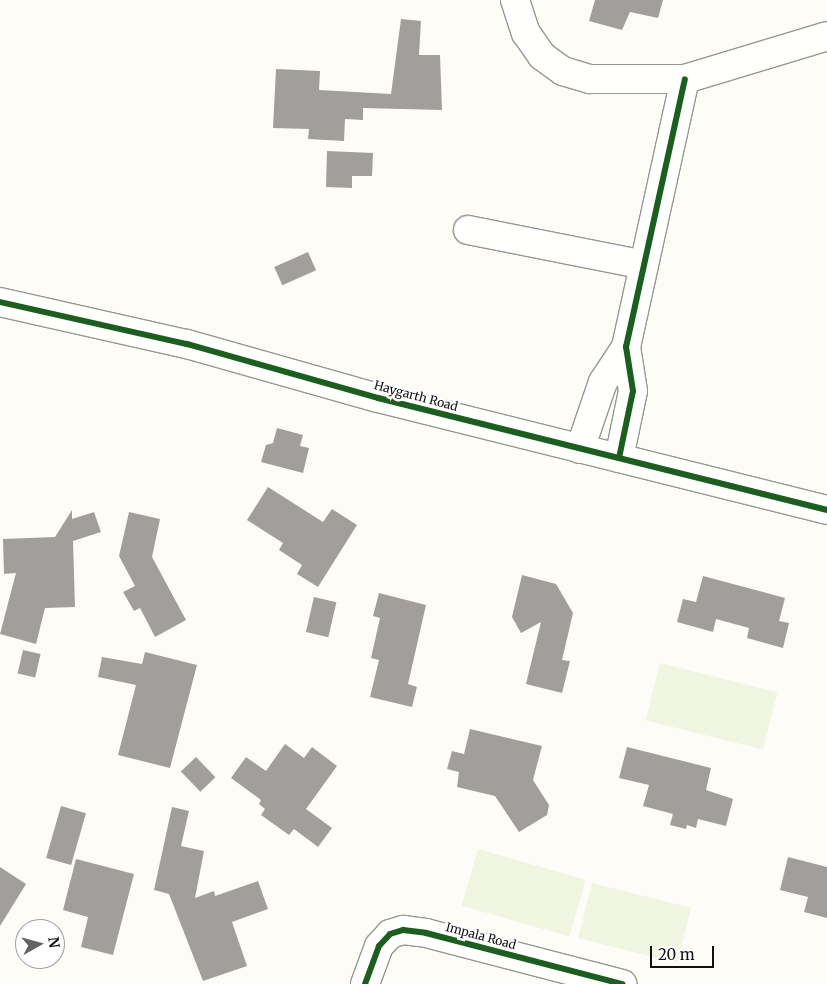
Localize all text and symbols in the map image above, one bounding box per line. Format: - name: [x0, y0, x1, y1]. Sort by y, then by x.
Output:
- street label: Haygarth Road: [372, 378, 460, 414]
- north arrow: [15, 919, 65, 969]
- street label: Impala Road: [444, 920, 518, 952]
- text: N: [44, 936, 64, 949]
- scale bar: [652, 936, 716, 968]
- text: 20 m: [658, 945, 695, 964]

